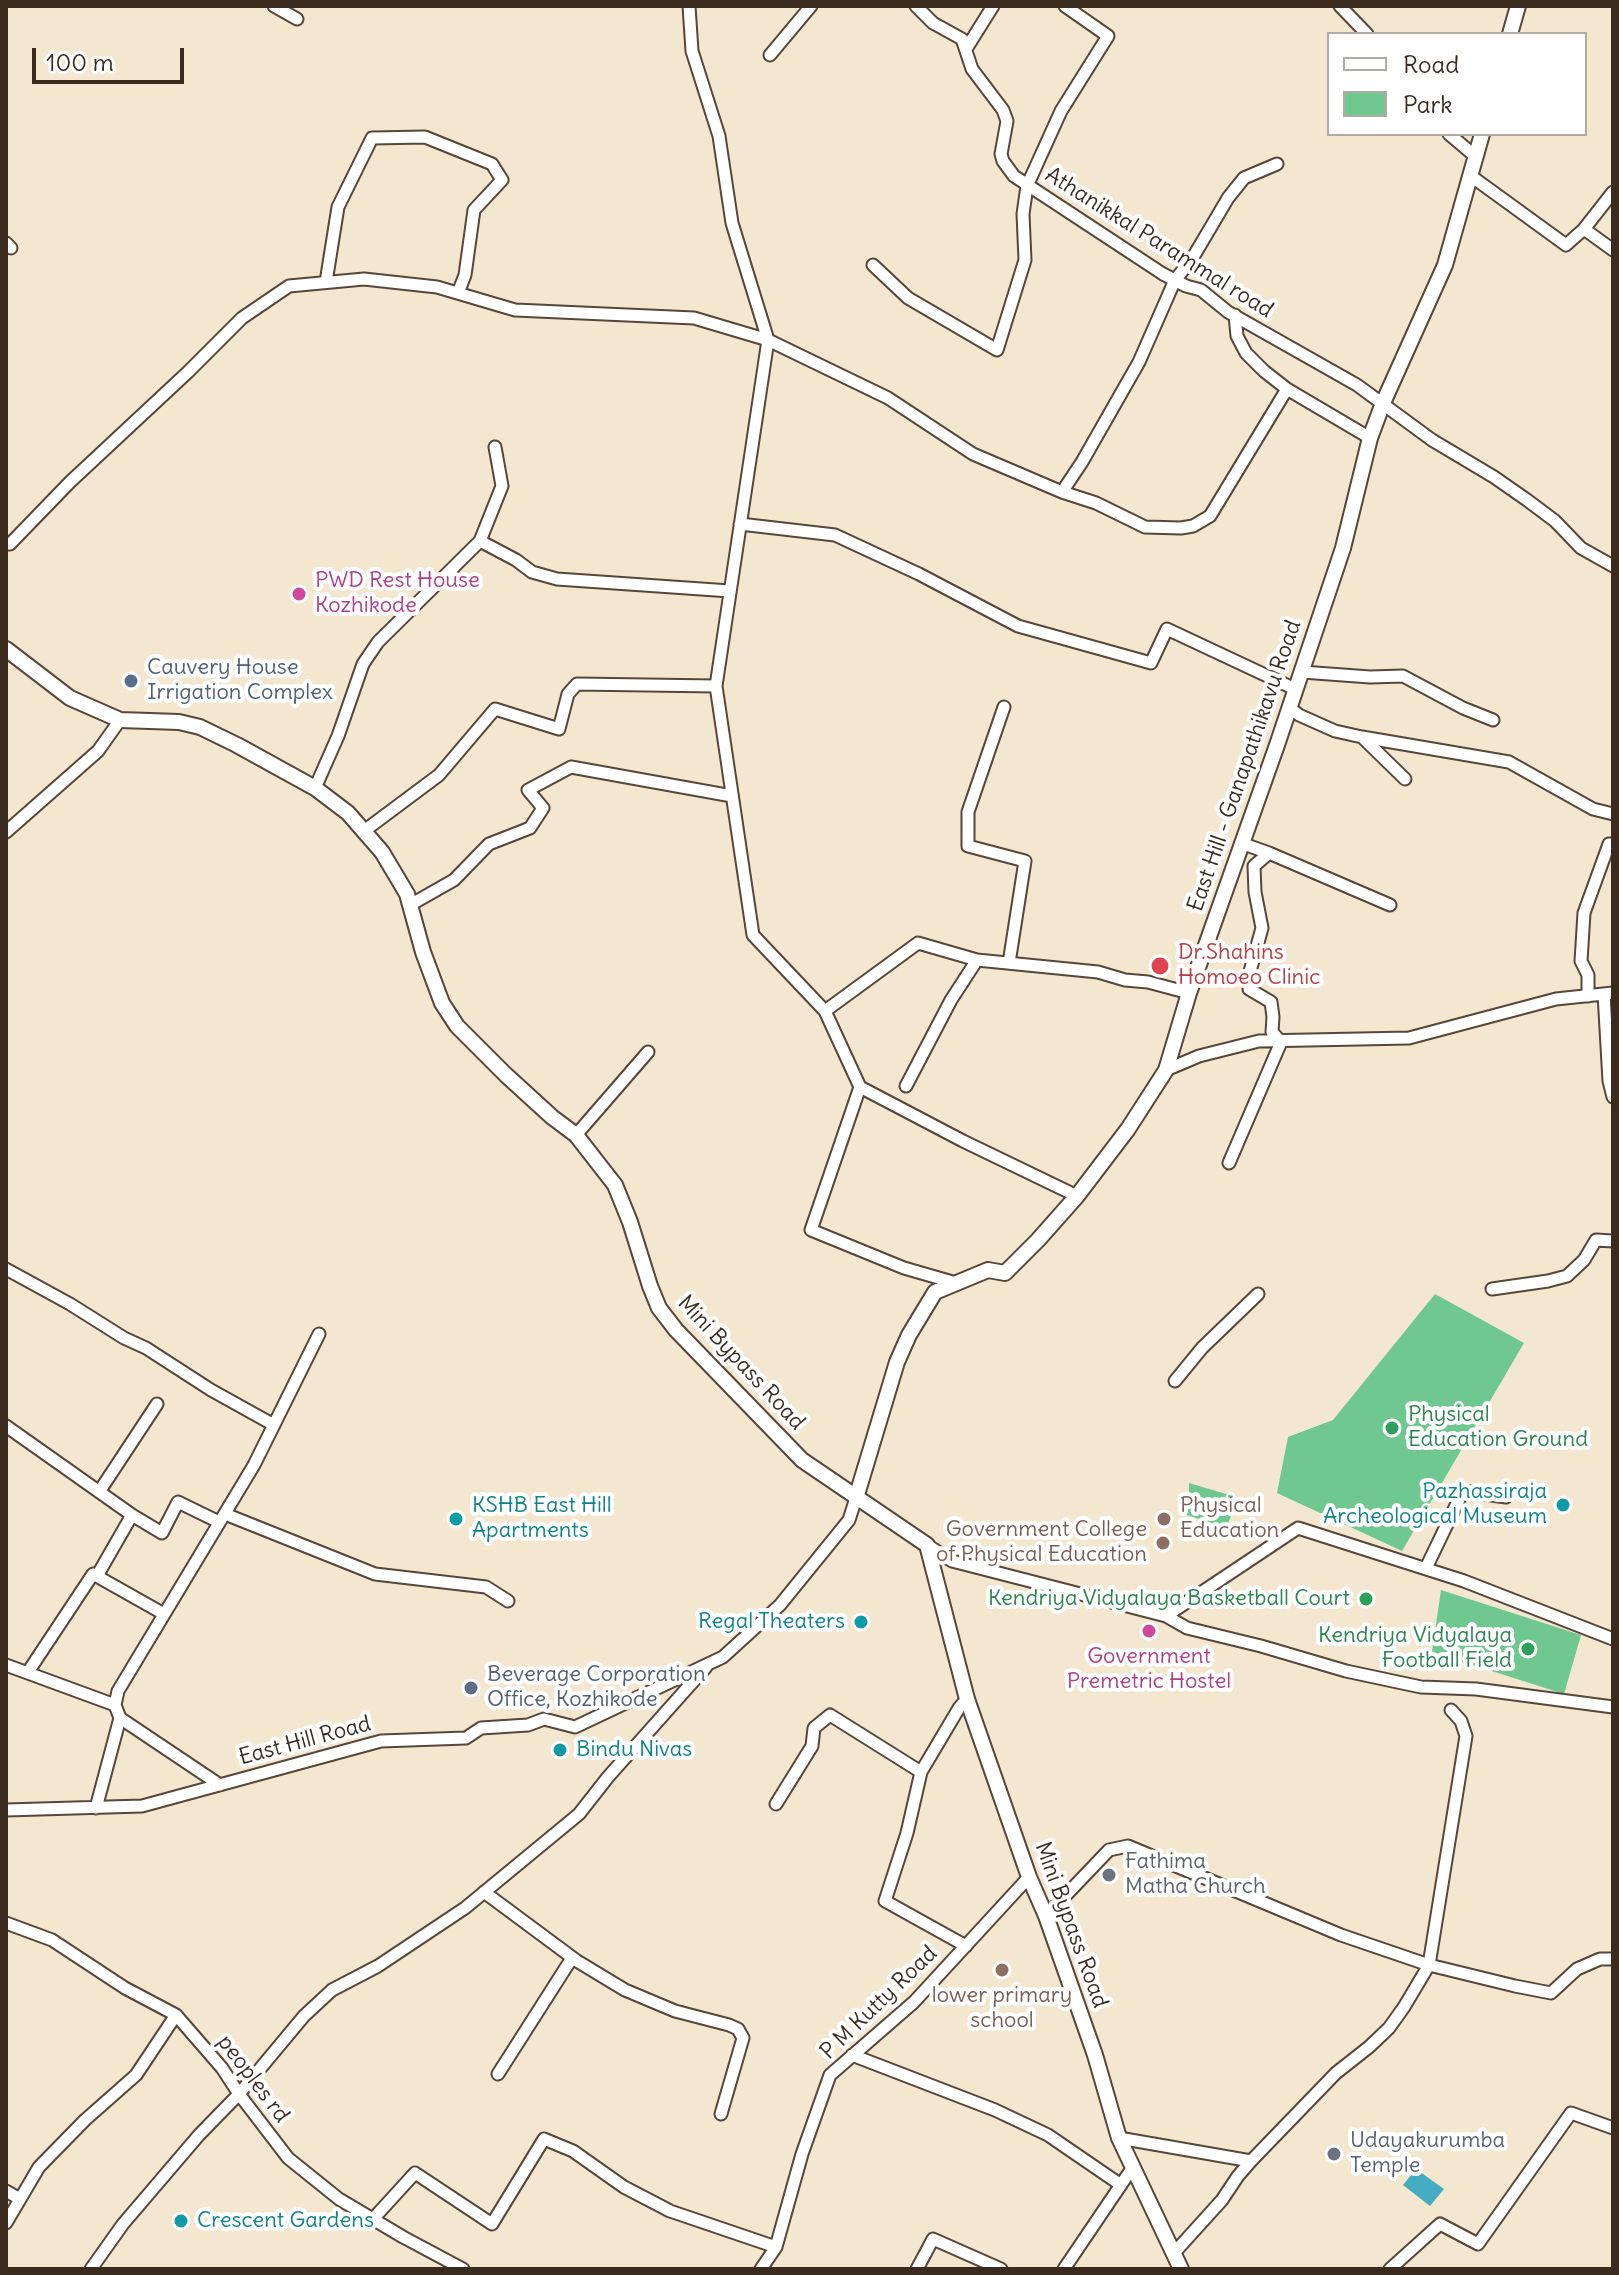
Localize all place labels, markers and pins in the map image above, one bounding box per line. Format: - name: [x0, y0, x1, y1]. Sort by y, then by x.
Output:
- place label: PWD Rest House Kozhikode: [315, 568, 480, 620]
- marker: PWD Rest House Kozhikode: [290, 585, 308, 603]
- place label: Cauvery House Irrigation Complex: [147, 655, 333, 706]
- marker: Cauvery House Irrigation Complex: [122, 672, 140, 690]
- place label: Dr.Shahins Homoeo Clinic: [1178, 940, 1320, 992]
- marker: Dr.Shahins Homoeo Clinic: [1149, 955, 1171, 977]
- place label: Physical Education Ground: [1408, 1402, 1588, 1454]
- marker: Physical Education Ground: [1383, 1419, 1401, 1437]
- place label: Pazhassiraja Archeological Museum: [1323, 1479, 1547, 1530]
- place label: KSHB East Hill Apartments: [472, 1493, 612, 1544]
- place label: Physical Education: [1180, 1493, 1279, 1544]
- marker: Pazhassiraja Archeological Museum: [1554, 1496, 1572, 1514]
- marker: KSHB East Hill Apartments: [447, 1510, 465, 1528]
- marker: Physical Education: [1155, 1510, 1173, 1528]
- place label: Government College of Physical Education: [936, 1517, 1147, 1568]
- marker: Government College of Physical Education: [1154, 1534, 1172, 1552]
- place label: Kendriya Vidyalaya Basketball Court: [988, 1586, 1350, 1612]
- marker: Kendriya Vidyalaya Basketball Court: [1357, 1590, 1375, 1608]
- place label: Regal Theaters: [698, 1609, 845, 1635]
- marker: Regal Theaters: [852, 1613, 870, 1631]
- marker: Government Premetric Hostel: [1140, 1622, 1158, 1640]
- place label: Kendriya Vidyalaya Football Field: [1318, 1623, 1512, 1674]
- marker: Kendriya Vidyalaya Football Field: [1519, 1640, 1537, 1658]
- place label: Government Premetric Hostel: [1067, 1644, 1231, 1696]
- place label: Beverage Corporation Office, Kozhikode: [487, 1662, 706, 1714]
- marker: Beverage Corporation Office, Kozhikode: [462, 1679, 480, 1697]
- place label: Bindu Nivas: [576, 1737, 692, 1763]
- marker: Bindu Nivas: [551, 1741, 569, 1759]
- place label: Fathima Matha Church: [1125, 1849, 1266, 1900]
- marker: Fathima Matha Church: [1100, 1866, 1118, 1884]
- marker: lower primary school: [993, 1961, 1011, 1979]
- place label: lower primary school: [932, 1983, 1072, 2034]
- place label: Udayakurumba Temple: [1350, 2128, 1505, 2180]
- marker: Udayakurumba Temple: [1325, 2145, 1343, 2163]
- place label: Crescent Gardens: [197, 2208, 374, 2234]
- marker: Crescent Gardens: [172, 2212, 190, 2230]

